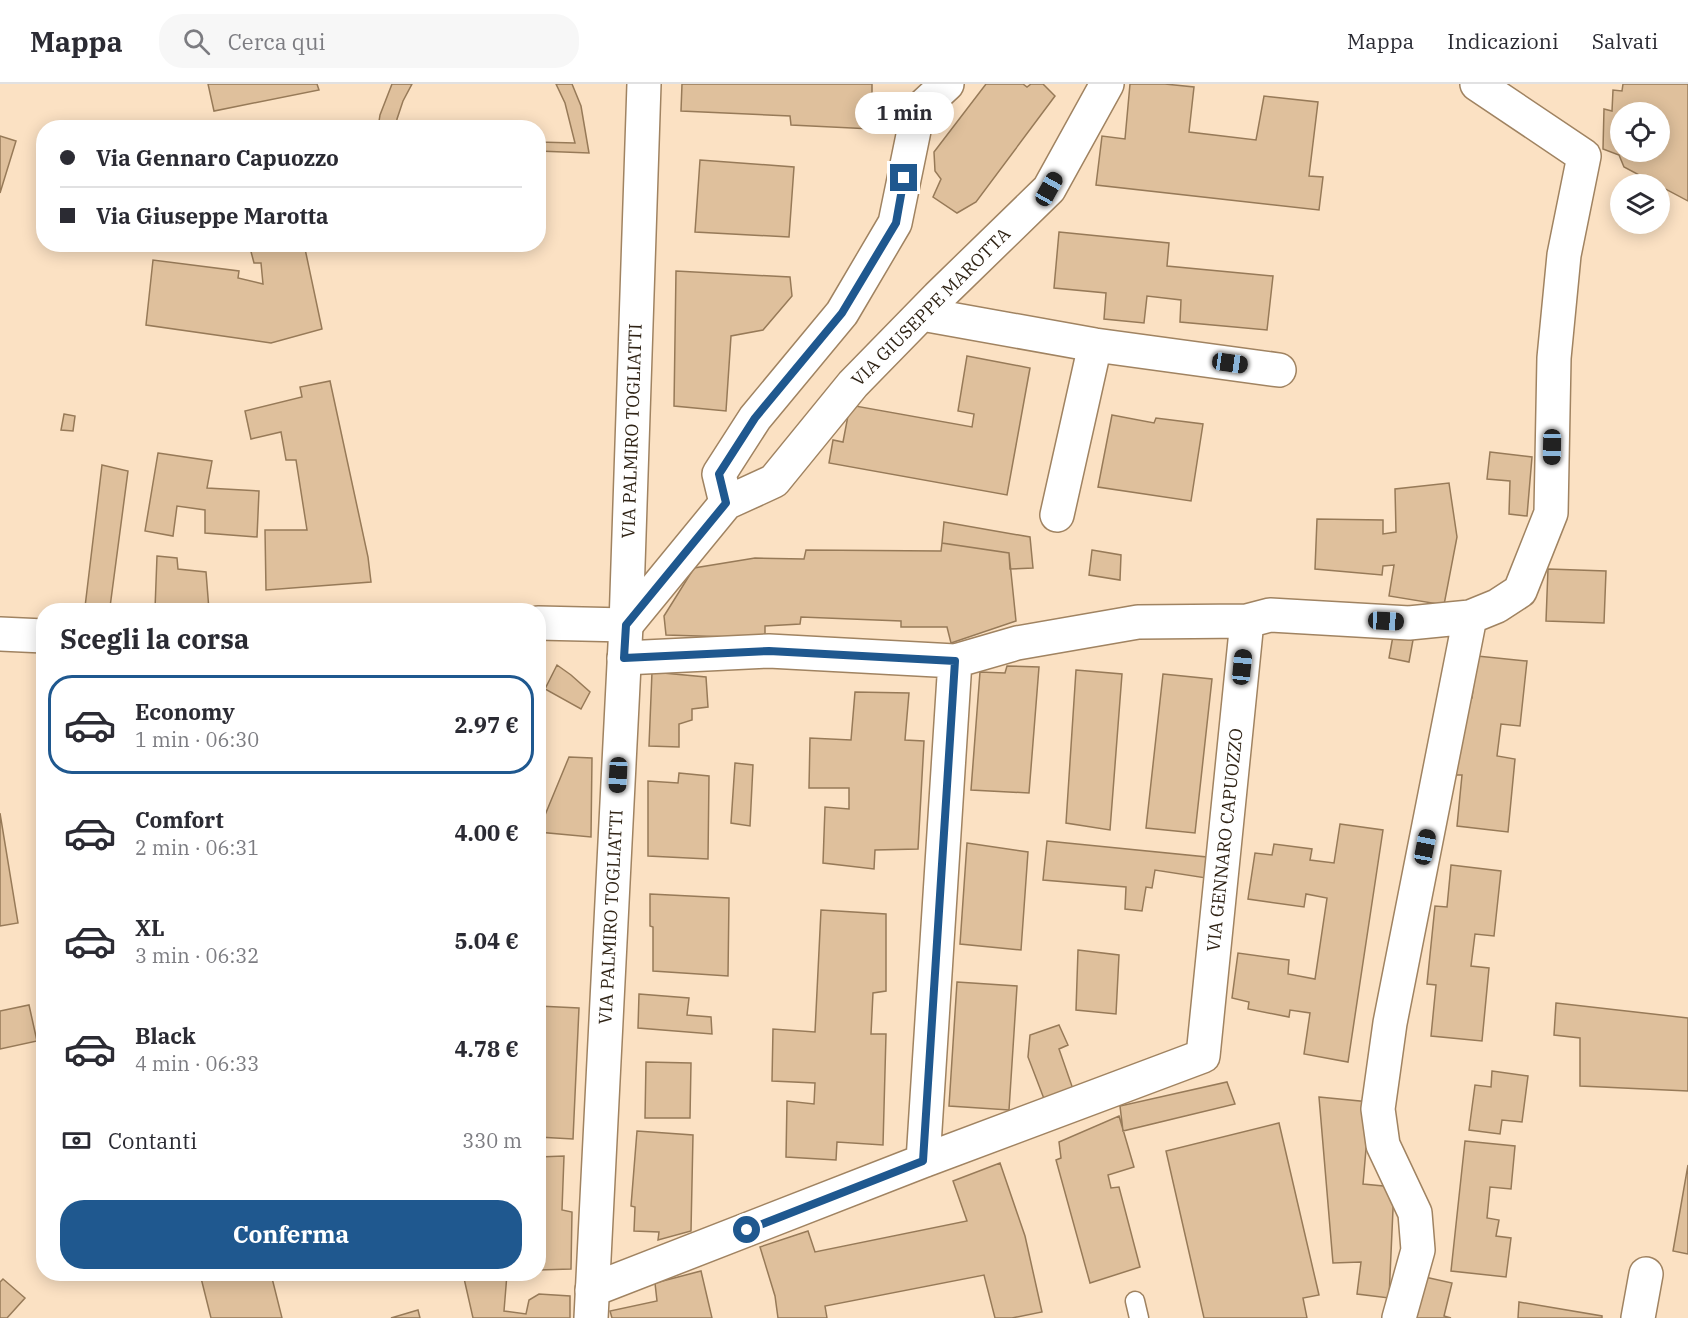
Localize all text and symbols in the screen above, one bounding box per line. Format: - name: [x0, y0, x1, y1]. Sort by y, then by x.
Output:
- search box: [159, 14, 579, 68]
- text: Mappa: [30, 23, 123, 60]
- icon: search: [180, 25, 213, 58]
- text: Cerca qui: [228, 27, 326, 56]
- text: Mappa: [1347, 27, 1414, 55]
- text: Indicazioni: [1447, 27, 1559, 55]
- text: Salvati: [1592, 27, 1658, 55]
- callout: 1 min: [854, 91, 954, 133]
- text: 1 min: [877, 99, 933, 126]
- map controls: [1610, 102, 1670, 234]
- button: locate: [1610, 102, 1670, 162]
- text: Via Gennaro Capuozzo: [96, 143, 339, 172]
- route end: [890, 164, 917, 191]
- car: [1032, 169, 1066, 209]
- button: layers: [1610, 174, 1670, 234]
- text: Via Giuseppe Marotta: [96, 201, 329, 230]
- street label: VIA GIUSEPPE MAROTTA: [846, 222, 1015, 391]
- street label: VIA PALMIRO TOGLIATTI: [616, 323, 647, 539]
- car: [1211, 352, 1249, 374]
- car: [1543, 429, 1561, 465]
- car: [1368, 611, 1404, 631]
- text: Scegli la corsa: [60, 621, 249, 656]
- car: [1231, 648, 1253, 686]
- text: Economy: [135, 697, 235, 726]
- icon: car: [63, 698, 117, 752]
- text: 2.97 €: [454, 710, 519, 739]
- text: 1 min · 06:30: [135, 726, 259, 753]
- street label: VIA GENNARO CAPUOZZO: [1201, 727, 1248, 953]
- car: [608, 757, 628, 793]
- text: Comfort: [135, 805, 224, 834]
- icon: car: [63, 806, 117, 860]
- street label: VIA PALMIRO TOGLIATTI: [593, 809, 628, 1025]
- text: 4.00 €: [454, 818, 519, 847]
- car: [1413, 828, 1437, 866]
- text: 2 min · 06:31: [135, 834, 259, 861]
- text: XL: [135, 913, 165, 942]
- icon: car: [63, 914, 117, 968]
- text: 5.04 €: [454, 926, 519, 955]
- text: 3 min · 06:32: [135, 942, 259, 969]
- text: Black: [135, 1021, 196, 1050]
- icon: car: [63, 1022, 117, 1076]
- text: 4.78 €: [454, 1034, 519, 1063]
- text: 4 min · 06:33: [135, 1050, 259, 1077]
- icon: cash: [60, 1124, 93, 1157]
- text: Contanti: [108, 1126, 197, 1155]
- text: 330 m: [462, 1127, 522, 1154]
- button: Conferma: [60, 1200, 522, 1269]
- route start: [733, 1216, 760, 1243]

